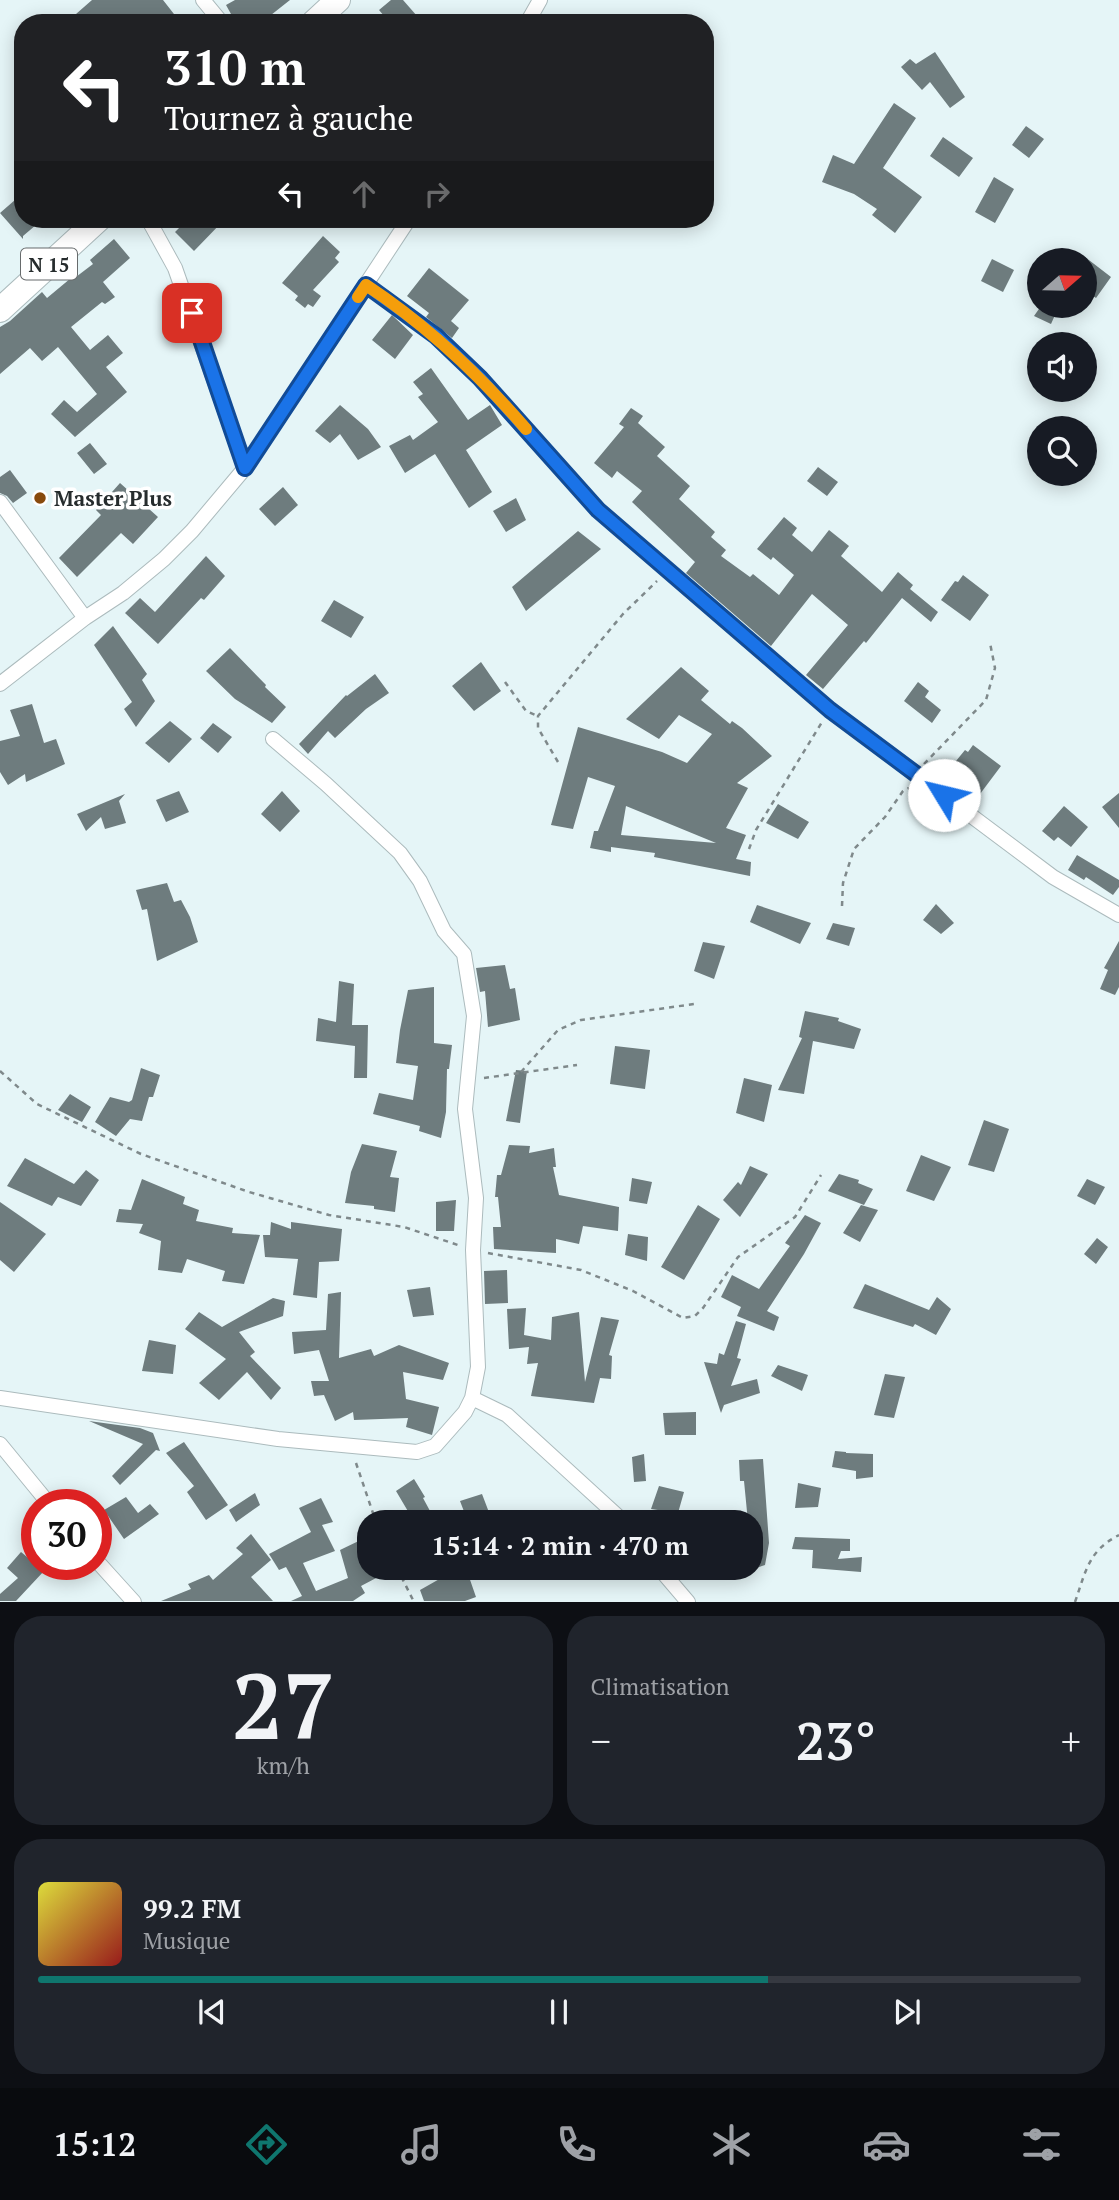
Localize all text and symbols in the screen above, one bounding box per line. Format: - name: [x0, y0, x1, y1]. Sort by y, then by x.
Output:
- text: 310 m: [164, 34, 306, 99]
- icon: left: [49, 42, 140, 133]
- text: Tournez à gauche: [164, 97, 413, 139]
- icon: left: [272, 175, 310, 213]
- icon: ahead: [345, 175, 383, 213]
- icon: right: [418, 175, 456, 213]
- road number: N 15: [21, 248, 77, 280]
- north arrow: [1027, 248, 1097, 318]
- map controls: [1027, 248, 1097, 486]
- pin: [162, 283, 222, 343]
- icon: arrive: [173, 294, 211, 332]
- button: sound: [1027, 332, 1097, 402]
- button: search: [1027, 416, 1097, 486]
- place label: Master Plus: [54, 484, 172, 512]
- marker: Master Plus: [32, 490, 48, 506]
- position arrow: [907, 758, 981, 832]
- speed limit sign: 30: [21, 1489, 112, 1580]
- text: 15:14 · 2 min · 470 m: [431, 1528, 689, 1562]
- text: 27: [232, 1644, 335, 1765]
- text: Climatisation: [591, 1671, 730, 1702]
- text: 23°: [796, 1706, 876, 1775]
- text: −: [591, 1716, 611, 1766]
- text: +: [1061, 1716, 1081, 1766]
- text: km/h: [257, 1750, 310, 1781]
- text: 99.2 FM: [143, 1891, 241, 1925]
- text: Musique: [143, 1925, 230, 1956]
- icon: previous: [193, 1993, 231, 2031]
- icon: pause: [540, 1993, 578, 2031]
- icon: next: [888, 1993, 926, 2031]
- icon: directions: [242, 2120, 291, 2169]
- icon: music: [397, 2120, 446, 2169]
- icon: phone: [552, 2120, 601, 2169]
- icon: climate: [707, 2120, 756, 2169]
- icon: car: [862, 2120, 911, 2169]
- icon: filters: [1017, 2120, 1066, 2169]
- text: 15:12: [53, 2123, 136, 2165]

